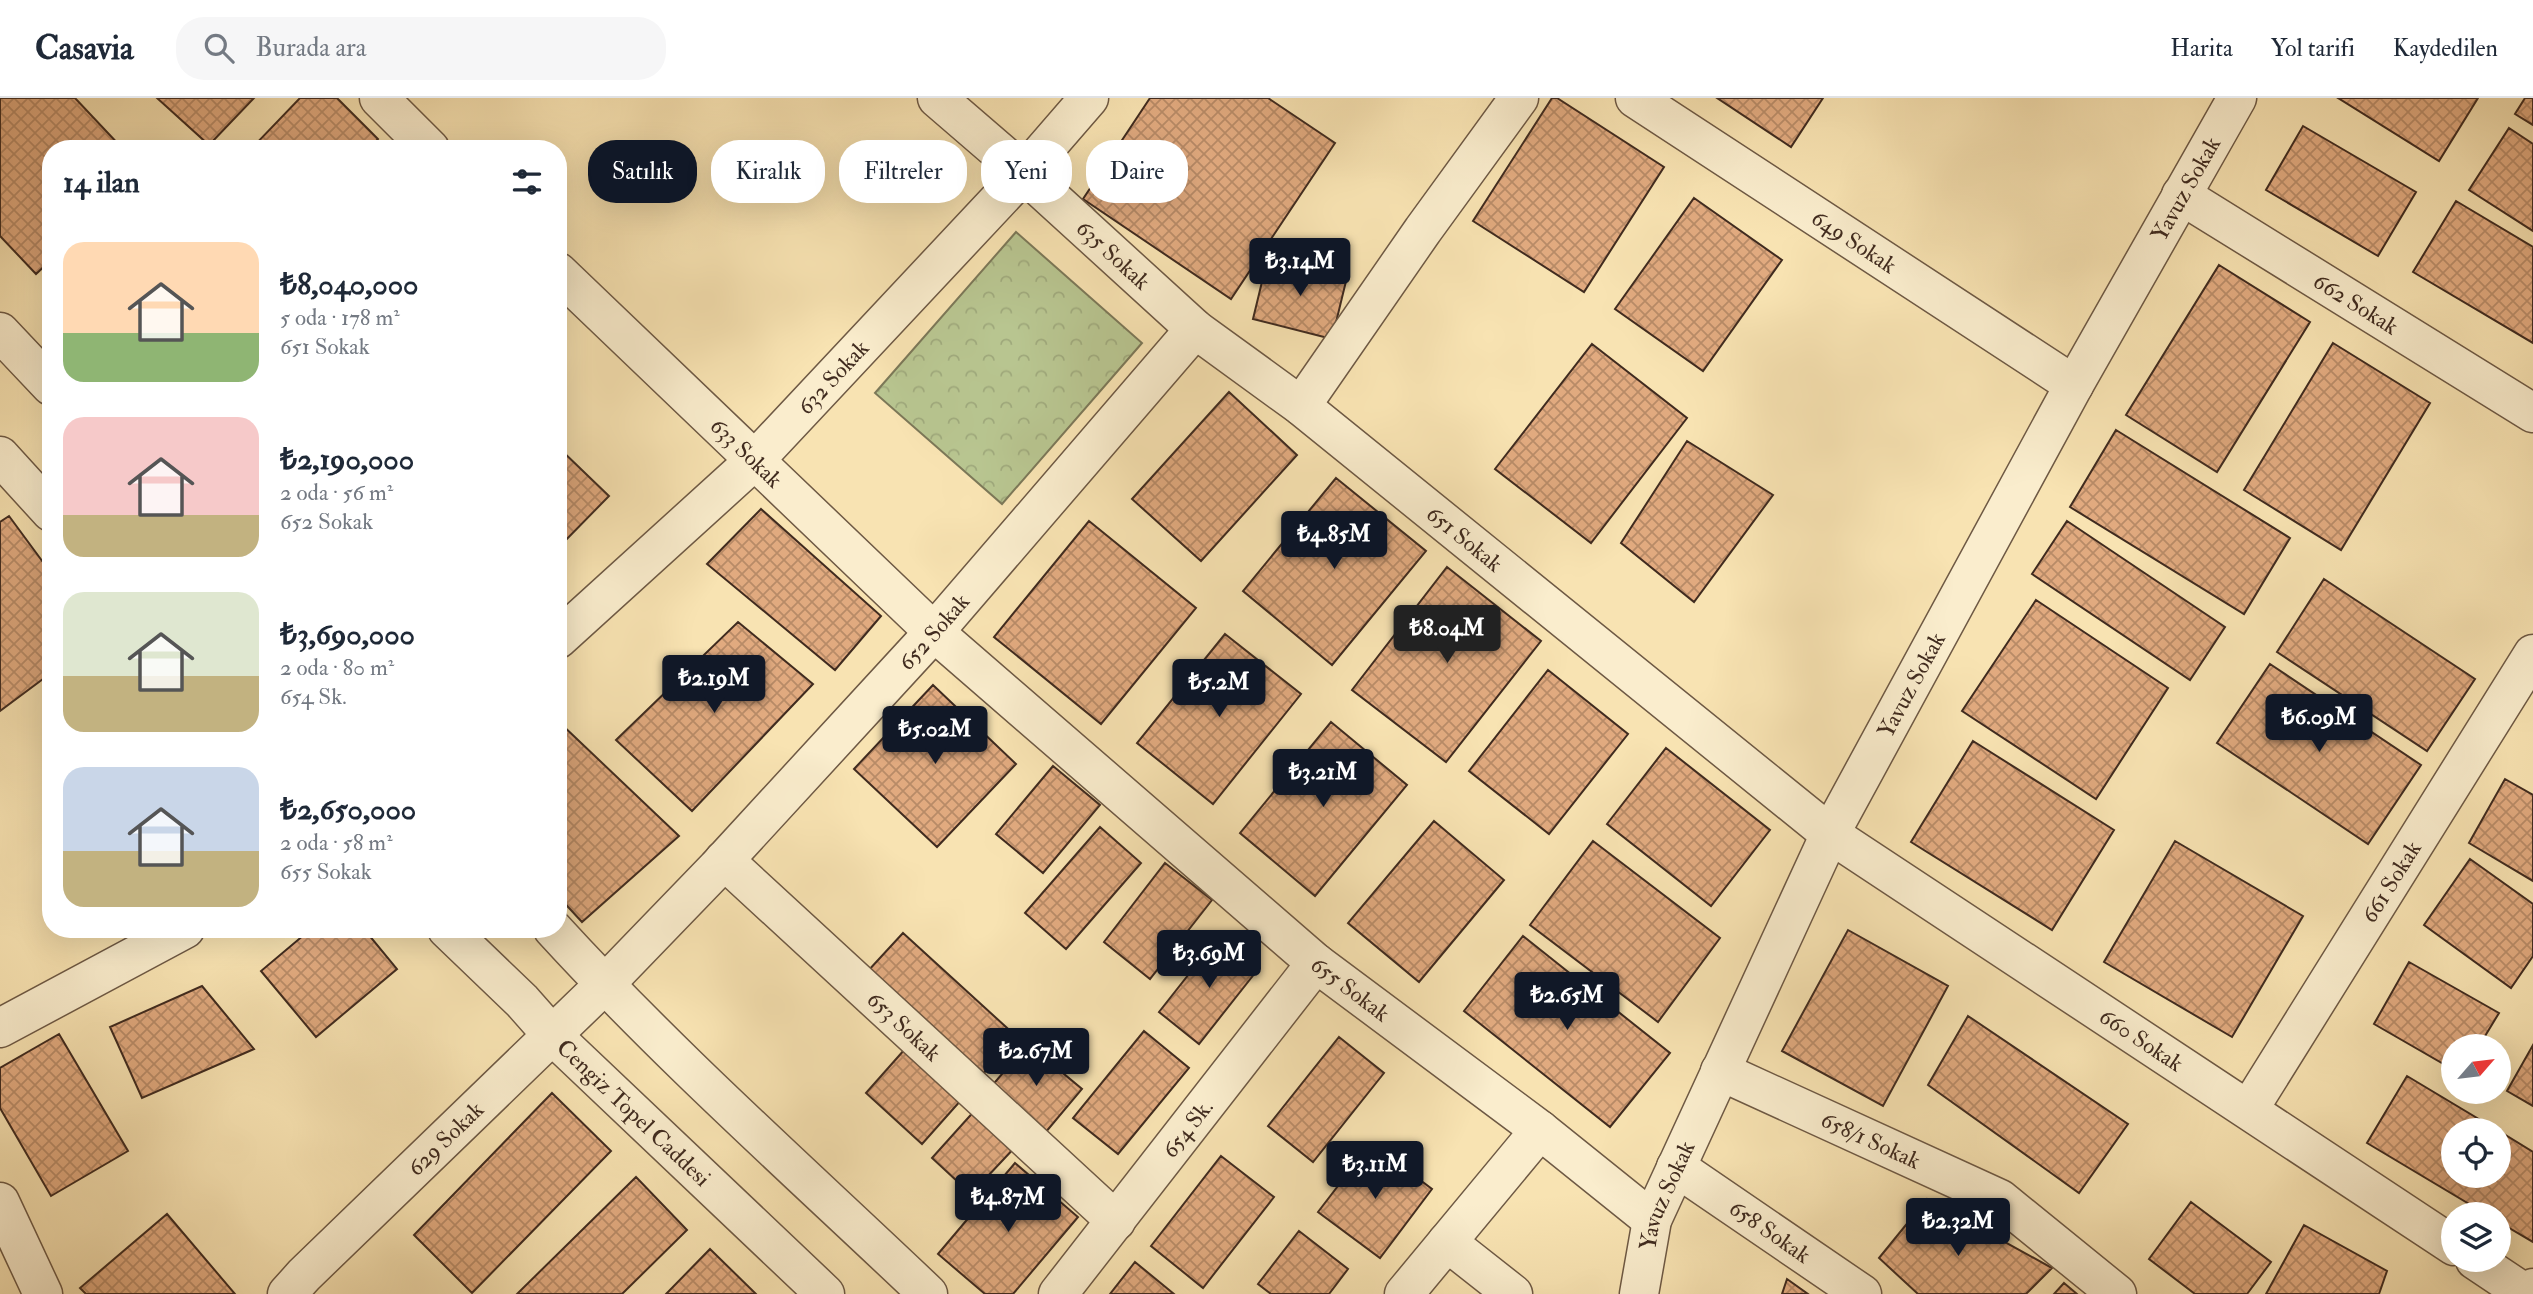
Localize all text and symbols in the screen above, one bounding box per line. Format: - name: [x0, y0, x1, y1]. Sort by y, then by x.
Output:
- search box: [176, 17, 666, 80]
- text: Casavia: [35, 28, 134, 69]
- icon: search: [200, 29, 238, 67]
- text: Burada ara: [256, 32, 366, 64]
- text: Harita: [2170, 33, 2233, 64]
- text: Yol tarifi: [2271, 33, 2355, 64]
- text: Kaydedilen: [2393, 33, 2498, 64]
- street label: Yavuz Sokak: [2144, 131, 2227, 246]
- chip: Satılık: [588, 140, 697, 203]
- chip: Kiralık: [711, 140, 825, 203]
- chip: Filtreler: [839, 140, 967, 203]
- chip: Yeni: [981, 140, 1072, 203]
- chip: Daire: [1086, 140, 1188, 203]
- icon: filters: [508, 163, 546, 201]
- text: 14 ilan: [63, 164, 140, 201]
- street label: 649 Sokak: [1806, 203, 1902, 280]
- street label: 635 Sokak: [1070, 213, 1157, 296]
- pin: ₺3.14M: [1243, 238, 1357, 298]
- text: ₺3.14M: [1265, 246, 1335, 275]
- text: ₺8,040,000: [280, 266, 418, 303]
- street label: 662 Sokak: [2308, 266, 2404, 341]
- icon: home: [119, 270, 203, 354]
- text: 5 oda · 178 m²: [280, 303, 400, 332]
- text: 651 Sokak: [280, 332, 370, 361]
- street label: 632 Sokak: [791, 333, 875, 420]
- street label: 633 Sokak: [704, 411, 789, 494]
- text: ₺2,190,000: [280, 441, 414, 478]
- icon: home: [119, 445, 203, 529]
- text: 2 oda · 56 m²: [280, 478, 393, 507]
- street label: 651 Sokak: [1421, 499, 1509, 578]
- text: 652 Sokak: [280, 507, 373, 536]
- pin: ₺4.85M: [1277, 512, 1391, 571]
- text: ₺4.85M: [1297, 519, 1371, 548]
- street label: 652 Sokak: [892, 587, 975, 676]
- pin: ₺8.04M: [1390, 606, 1504, 665]
- text: ₺8.04M: [1410, 613, 1484, 642]
- text: ₺3,690,000: [280, 616, 415, 653]
- icon: home: [119, 620, 203, 704]
- street label: Yavuz Sokak: [1871, 627, 1951, 743]
- text: 2 oda · 80 m²: [280, 653, 394, 682]
- pin: ₺2.19M: [657, 656, 771, 715]
- pin: ₺5.2M: [1170, 660, 1268, 719]
- text: ₺2.19M: [678, 663, 750, 692]
- text: ₺5.2M: [1188, 667, 1250, 696]
- text: 654 Sk.: [280, 682, 347, 711]
- pin: ₺6.09M: [2262, 694, 2376, 754]
- text: ₺6.09M: [2281, 702, 2357, 731]
- pin: ₺5.02M: [878, 706, 992, 766]
- text: ₺5.02M: [898, 714, 972, 743]
- pin: ₺3.21M: [1266, 750, 1380, 809]
- text: ₺3.21M: [1289, 757, 1357, 786]
- text: ₺2,650,000: [280, 791, 416, 828]
- icon: home: [119, 795, 203, 879]
- text: 2 oda · 58 m²: [280, 828, 393, 857]
- street label: 661 Sokak: [2354, 835, 2427, 928]
- text: 655 Sokak: [280, 857, 372, 886]
- pin: ₺3.69M: [1152, 930, 1266, 990]
- text: ₺3.69M: [1173, 938, 1245, 967]
- street label: 655 Sokak: [1305, 950, 1396, 1028]
- pin: ₺2.65M: [1510, 972, 1624, 1032]
- text: ₺2.65M: [1530, 980, 1604, 1009]
- street label: 653 Sokak: [861, 985, 947, 1067]
- street label: 660 Sokak: [2094, 1001, 2189, 1078]
- pin: ₺2.67M: [979, 1028, 1093, 1088]
- street label: Cengiz Topel Caddesi: [551, 1033, 717, 1192]
- north arrow: [2441, 1034, 2511, 1104]
- map controls: [2441, 1034, 2511, 1272]
- text: ₺2.67M: [999, 1036, 1073, 1065]
- street label: 654 Sk.: [1155, 1093, 1219, 1164]
- street label: 629 Sokak: [401, 1095, 490, 1182]
- street label: 658/1 Sokak: [1816, 1105, 1925, 1175]
- button: locate: [2441, 1118, 2511, 1188]
- street label: Yavuz Sokak: [1633, 1136, 1701, 1252]
- pin: ₺3.11M: [1318, 1142, 1432, 1201]
- text: ₺3.11M: [1342, 1149, 1408, 1178]
- pin: ₺4.87M: [951, 1174, 1065, 1234]
- text: ₺4.87M: [971, 1182, 1045, 1211]
- street label: 658 Sokak: [1724, 1193, 1816, 1269]
- pin: ₺2.32M: [1901, 1198, 2015, 1258]
- button: layers: [2441, 1202, 2511, 1272]
- text: ₺2.32M: [1922, 1206, 1994, 1235]

